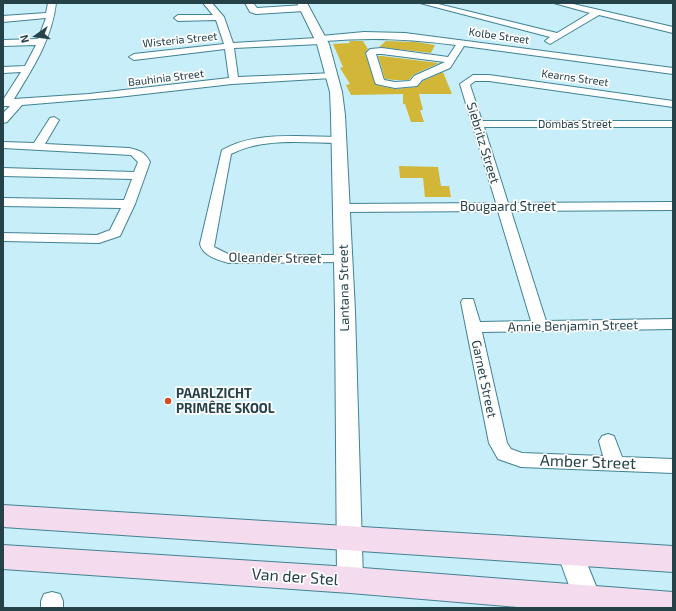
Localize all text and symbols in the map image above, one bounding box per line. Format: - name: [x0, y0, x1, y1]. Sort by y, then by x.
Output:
- north arrow: [16, 16, 56, 56]
- street label: Kolbe Street: [468, 25, 530, 47]
- street label: Wisteria Street: [142, 30, 218, 50]
- text: N: [17, 34, 31, 44]
- street label: Bauhinia Street: [127, 67, 205, 89]
- street label: Kearns Street: [541, 67, 609, 89]
- street label: Siebritz Street: [463, 101, 503, 185]
- street label: Dombas Street: [538, 117, 612, 131]
- street label: Bougaard Street: [460, 199, 556, 215]
- street label: Lantana Street: [335, 244, 353, 332]
- street label: Oleander Street: [228, 249, 322, 267]
- street label: Annie Benjamin Street: [508, 317, 638, 335]
- street label: Garnet Street: [468, 339, 500, 419]
- place label: PAARLZICHT PRIMÊRE SKOOL: [176, 386, 275, 417]
- marker: PAARLZICHT PRIMÊRE SKOOL: [163, 396, 173, 406]
- street label: Amber Street: [540, 451, 636, 473]
- street label: Van der Stel: [251, 564, 339, 590]

